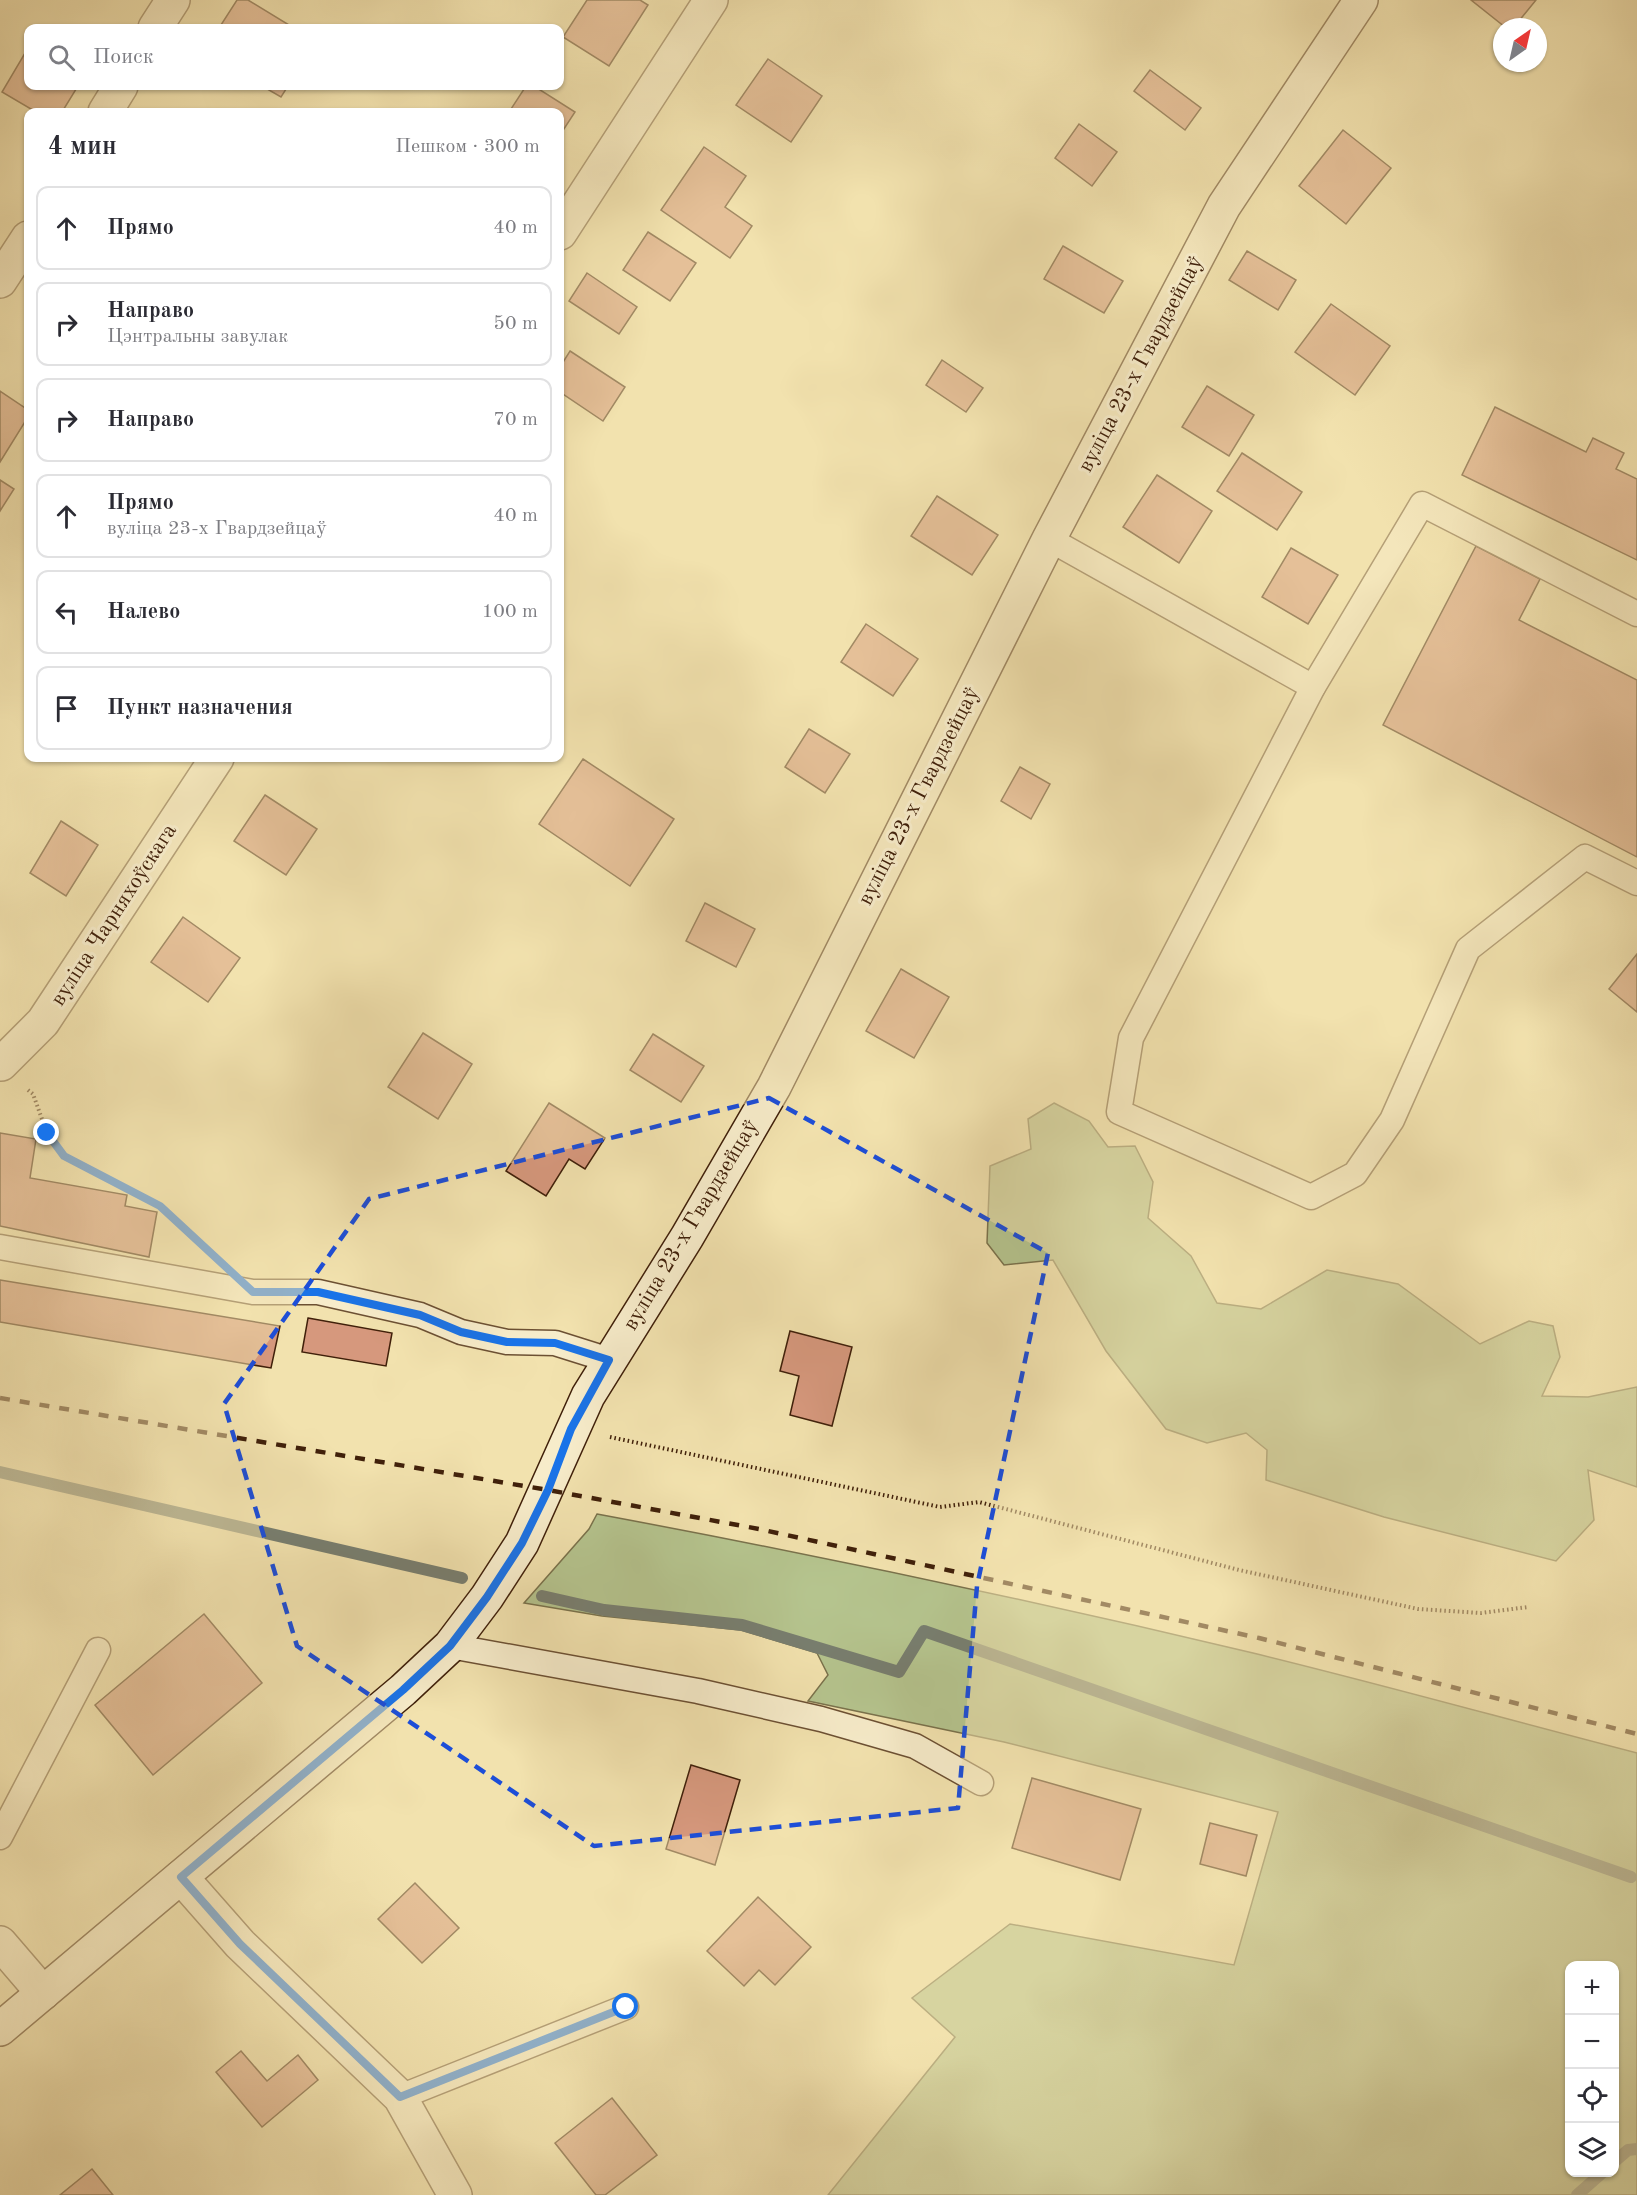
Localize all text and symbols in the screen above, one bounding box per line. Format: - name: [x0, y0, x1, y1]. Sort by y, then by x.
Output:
- north arrow: [1493, 18, 1547, 72]
- search box: [24, 24, 564, 90]
- icon: search: [45, 41, 78, 74]
- text: Поиск: [93, 46, 154, 68]
- text: 4 мин: [48, 134, 117, 160]
- text: Пешком · 300 m: [395, 137, 540, 157]
- icon: ahead: [50, 212, 83, 245]
- text: Прямо: [107, 217, 174, 239]
- text: 40 m: [493, 218, 538, 238]
- street label: вуліца 23-х Гвардзейцаў: [1075, 252, 1208, 476]
- text: Направо: [107, 300, 194, 322]
- icon: right: [50, 308, 83, 341]
- text: 50 m: [493, 314, 538, 334]
- text: Цэнтральны завулак: [107, 327, 288, 347]
- icon: right: [50, 404, 83, 437]
- text: Направо: [107, 409, 194, 431]
- text: 70 m: [493, 410, 538, 430]
- text: Прямо: [107, 492, 174, 514]
- icon: ahead: [50, 500, 83, 533]
- text: 40 m: [493, 506, 538, 526]
- text: вуліца 23-х Гвардзейцаў: [107, 519, 327, 539]
- icon: left: [50, 596, 83, 629]
- text: Налево: [107, 601, 180, 623]
- text: 100 m: [482, 602, 538, 622]
- street label: вуліца 23-х Гвардзейцаў: [854, 683, 984, 909]
- icon: arrive: [50, 692, 83, 725]
- text: Пункт назначения: [107, 697, 293, 719]
- street label: вуліца Чарняхоўскага: [47, 820, 181, 1010]
- street label: вуліца 23-х Гвардзейцаў: [619, 1115, 763, 1334]
- route end: [33, 1119, 59, 1145]
- map controls: [1565, 1961, 1619, 2177]
- button: +: [1565, 1961, 1619, 2015]
- route start: [612, 1993, 638, 2019]
- button: −: [1565, 2015, 1619, 2069]
- button: locate: [1565, 2069, 1619, 2123]
- button: layers: [1565, 2123, 1619, 2177]

